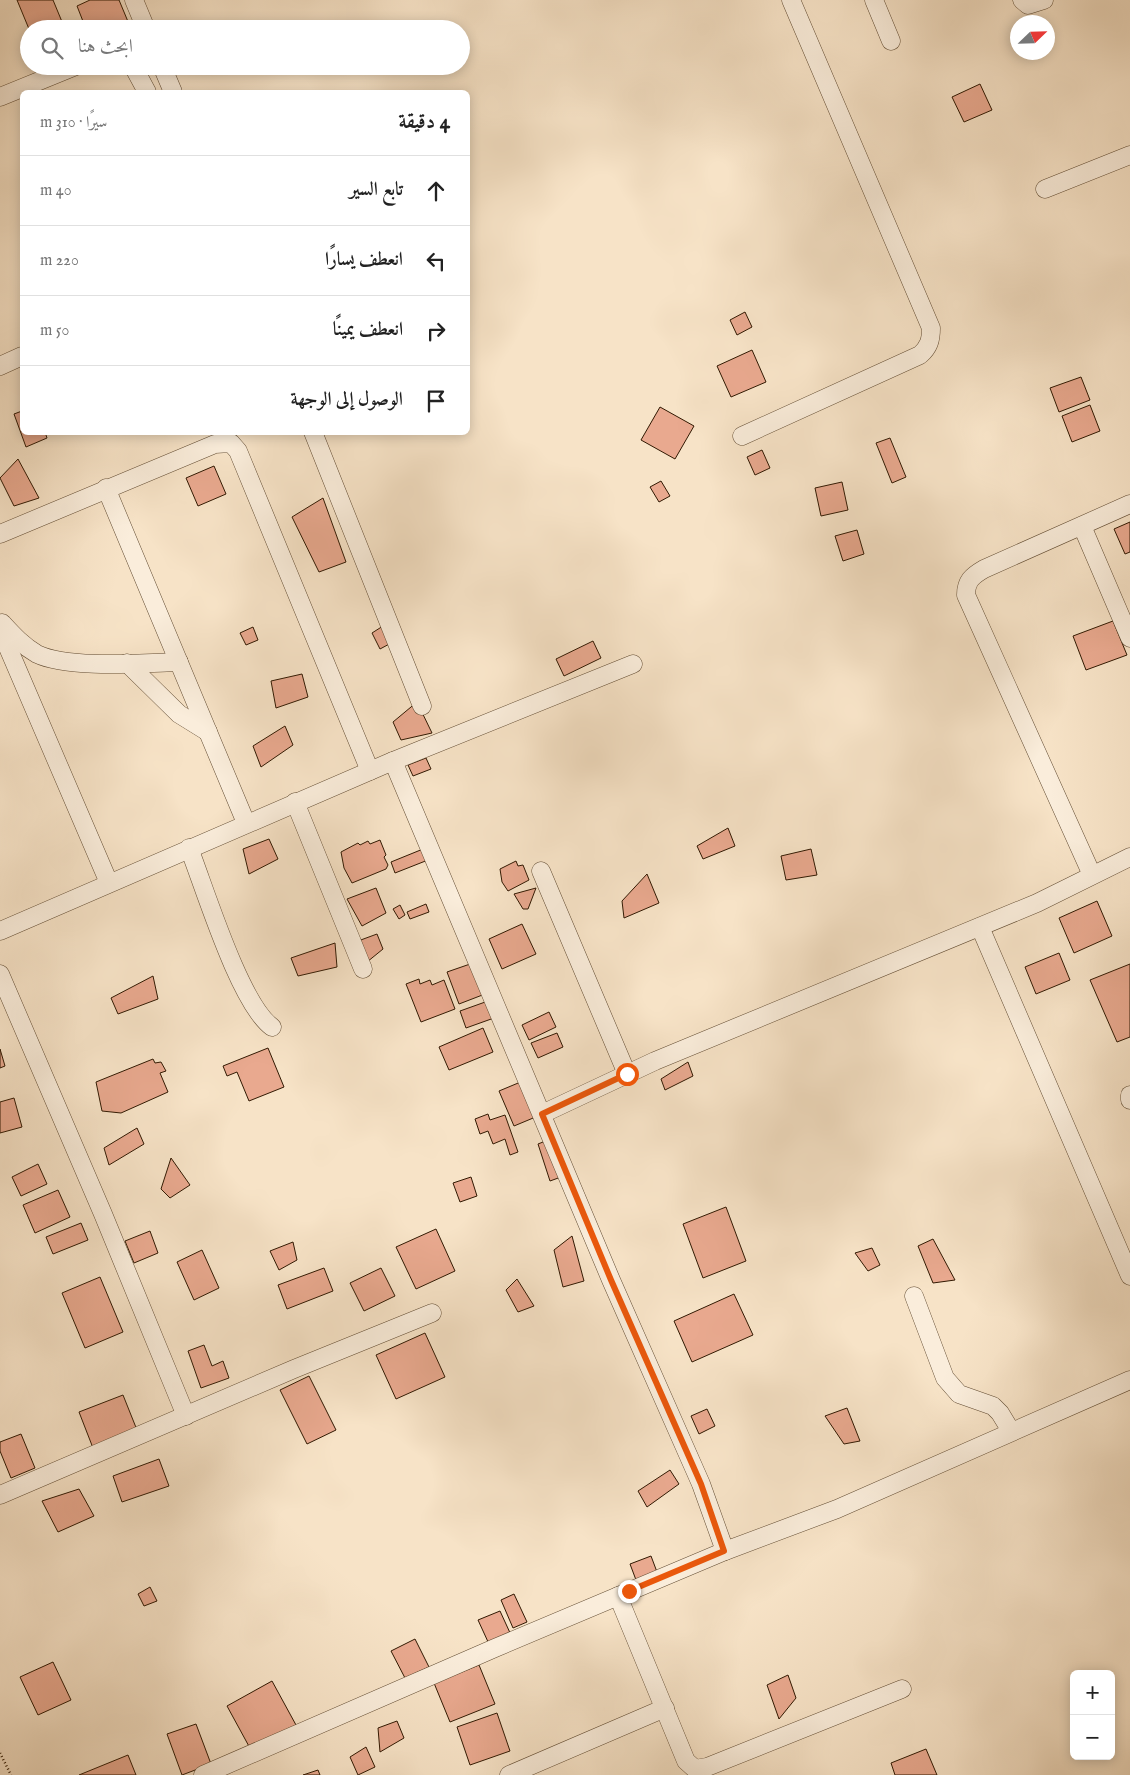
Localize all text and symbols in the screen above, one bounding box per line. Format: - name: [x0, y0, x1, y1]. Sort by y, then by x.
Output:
- north arrow: [1010, 15, 1055, 60]
- search box: [20, 20, 470, 75]
- icon: search: [38, 34, 66, 62]
- text: ابحث هنا: [78, 35, 133, 59]
- text: 4 دقيقة: [398, 109, 450, 136]
- text: سيرًا · 310 m: [40, 113, 107, 133]
- icon: ahead: [422, 177, 450, 205]
- text: تابع السير: [349, 178, 403, 202]
- text: 40 m: [40, 181, 72, 201]
- icon: left: [422, 247, 450, 275]
- text: انعطف يسارًا: [325, 248, 403, 272]
- text: 220 m: [40, 251, 79, 271]
- icon: right: [422, 317, 450, 345]
- text: انعطف يمينًا: [333, 318, 403, 342]
- text: 50 m: [40, 321, 69, 341]
- icon: arrive: [422, 387, 450, 415]
- text: الوصول إلى الوجهة: [291, 388, 403, 412]
- route start: [616, 1063, 639, 1086]
- route end: [618, 1580, 641, 1603]
- map controls: [1070, 1670, 1115, 1760]
- button: +: [1070, 1670, 1115, 1715]
- button: −: [1070, 1715, 1115, 1760]

